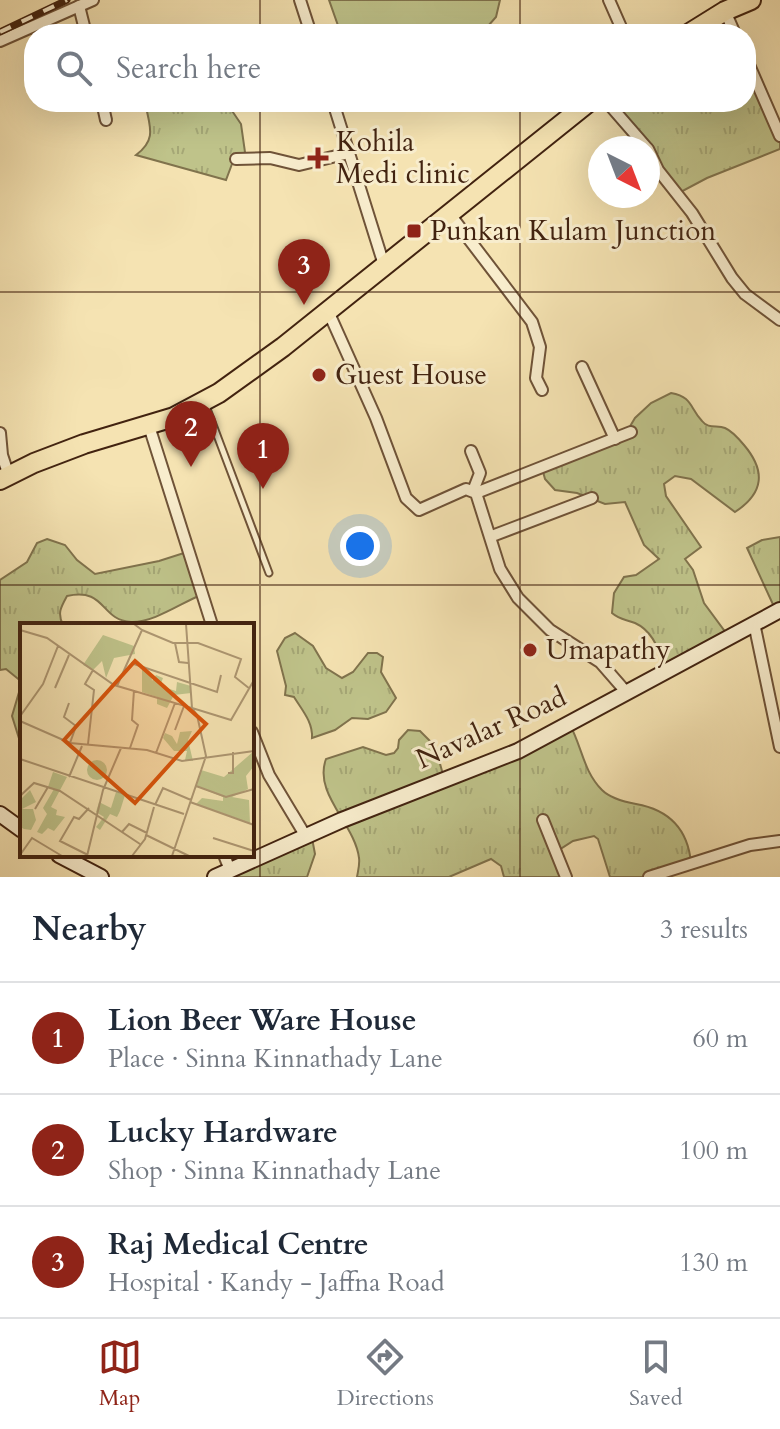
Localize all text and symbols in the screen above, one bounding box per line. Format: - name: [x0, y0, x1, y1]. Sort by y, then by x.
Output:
- search box: [24, 24, 756, 112]
- icon: search: [52, 46, 96, 90]
- text: Search here: [116, 48, 261, 89]
- place label: Kohila Medi clinic: [336, 123, 470, 193]
- north arrow: [588, 136, 660, 208]
- marker: Kohila Medi clinic: [307, 147, 329, 169]
- place label: Punkan Kulam Junction: [430, 212, 716, 250]
- marker: Punkan Kulam Junction: [405, 222, 423, 240]
- pin: 3: [278, 239, 330, 305]
- place label: Guest House: [335, 356, 487, 394]
- marker: Guest House: [310, 366, 328, 384]
- pin: 2: [165, 401, 217, 467]
- pin: 1: [237, 423, 289, 489]
- your location: [340, 526, 380, 566]
- inset map: [20, 623, 254, 857]
- place label: Umapathy: [546, 631, 671, 669]
- marker: Umapathy: [521, 641, 539, 659]
- street label: Navalar Road: [410, 678, 572, 778]
- text: Nearby: [32, 906, 147, 952]
- text: 3 results: [660, 912, 748, 947]
- text: Lion Beer Ware House: [108, 1000, 417, 1041]
- text: 1: [51, 1021, 65, 1056]
- text: 60 m: [692, 1021, 748, 1056]
- text: Place · Sinna Kinnathady Lane: [108, 1041, 443, 1076]
- text: Lucky Hardware: [108, 1112, 338, 1153]
- text: 2: [51, 1133, 65, 1168]
- text: 100 m: [679, 1133, 748, 1168]
- text: Shop · Sinna Kinnathady Lane: [108, 1153, 441, 1188]
- text: Raj Medical Centre: [108, 1224, 369, 1265]
- text: 3: [51, 1245, 65, 1280]
- text: 130 m: [679, 1245, 748, 1280]
- text: Hospital · Kandy - Jaffna Road: [108, 1265, 445, 1300]
- tab: Map: [98, 1335, 142, 1413]
- tab: Directions: [337, 1335, 434, 1413]
- tab: Saved: [629, 1335, 682, 1413]

